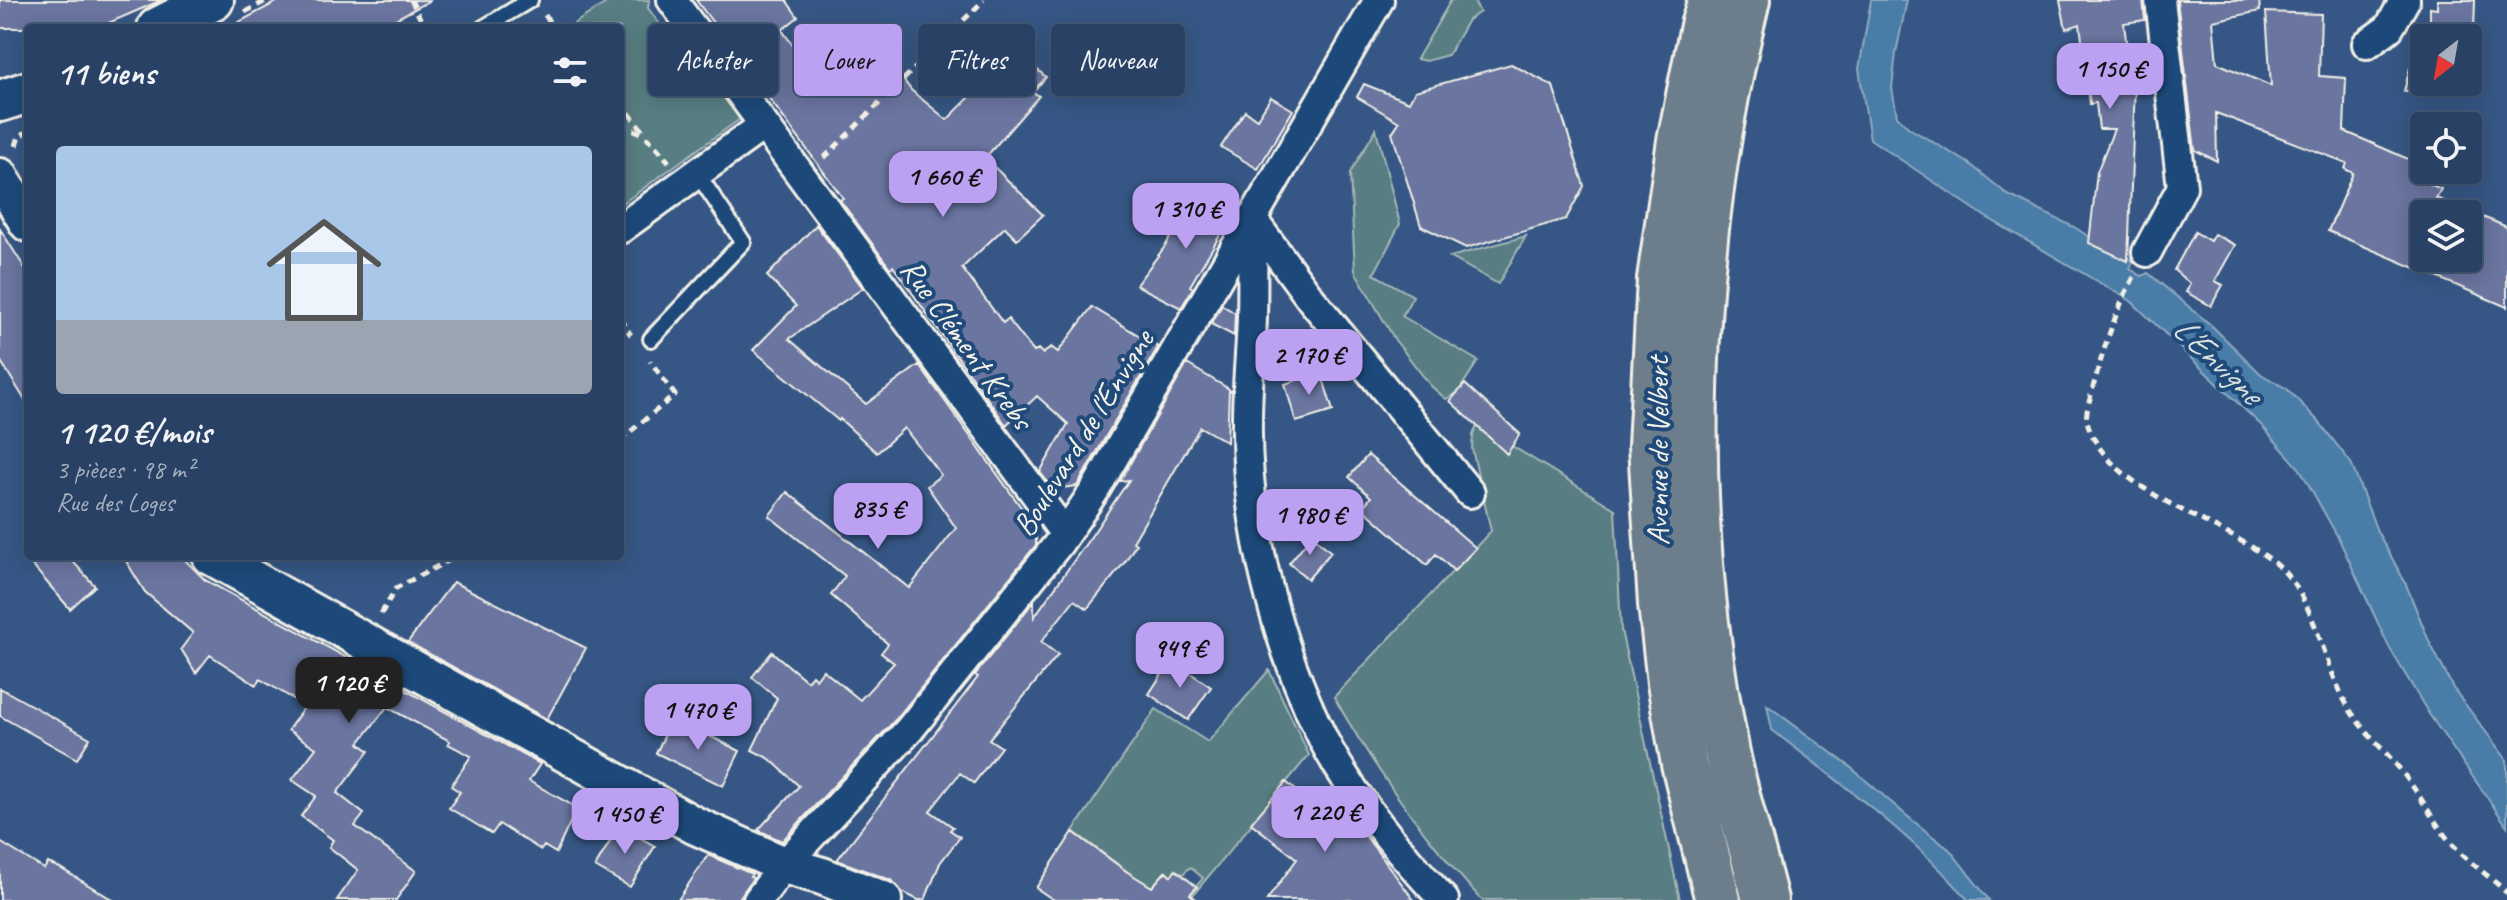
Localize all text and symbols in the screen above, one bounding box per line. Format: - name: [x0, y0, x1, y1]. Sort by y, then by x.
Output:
- chip: Acheter: [648, 24, 778, 96]
- chip: Louer: [794, 24, 902, 96]
- chip: Filtres: [918, 24, 1035, 96]
- chip: Nouveau: [1051, 24, 1185, 96]
- north arrow: [2410, 24, 2482, 96]
- map controls: [2410, 24, 2482, 272]
- pin: 1 150 €: [2036, 43, 2184, 111]
- icon: filters: [548, 50, 592, 94]
- text: 11 biens: [56, 51, 155, 94]
- text: 1 150 €: [2075, 52, 2145, 85]
- button: locate: [2410, 112, 2482, 184]
- pin: 1 660 €: [869, 151, 1017, 219]
- text: 1 660 €: [907, 160, 979, 193]
- pin: 1 310 €: [1112, 183, 1260, 251]
- text: 1 310 €: [1150, 192, 1222, 225]
- icon: home: [252, 198, 396, 342]
- button: layers: [2410, 200, 2482, 272]
- street label: Rue Clément Krebs: [891, 251, 1045, 440]
- water label: L'Envigne: [2164, 307, 2275, 416]
- street label: Boulevard de l'Envigne: [1003, 320, 1164, 544]
- pin: 2 170 €: [1235, 329, 1383, 397]
- text: 2 170 €: [1274, 338, 1344, 371]
- street label: Avenue de Velbert: [1637, 353, 1678, 545]
- text: 1 120 €/mois: [56, 410, 211, 453]
- text: 3 pièces · 98 m²: [56, 453, 194, 486]
- pin: 835 €: [822, 483, 934, 551]
- text: Rue des Loges: [56, 486, 174, 519]
- pin: 1 980 €: [1236, 489, 1384, 557]
- text: 835 €: [852, 492, 904, 525]
- text: 1 980 €: [1275, 498, 1345, 531]
- pin: 949 €: [1124, 622, 1236, 690]
- text: 949 €: [1154, 631, 1206, 664]
- pin: 1 120 €: [275, 657, 423, 725]
- text: 1 120 €: [313, 666, 385, 699]
- pin: 1 470 €: [624, 684, 772, 752]
- text: 1 470 €: [663, 693, 733, 726]
- pin: 1 220 €: [1251, 786, 1399, 854]
- pin: 1 450 €: [551, 788, 699, 856]
- text: 1 220 €: [1289, 795, 1361, 828]
- text: 1 450 €: [590, 797, 660, 830]

